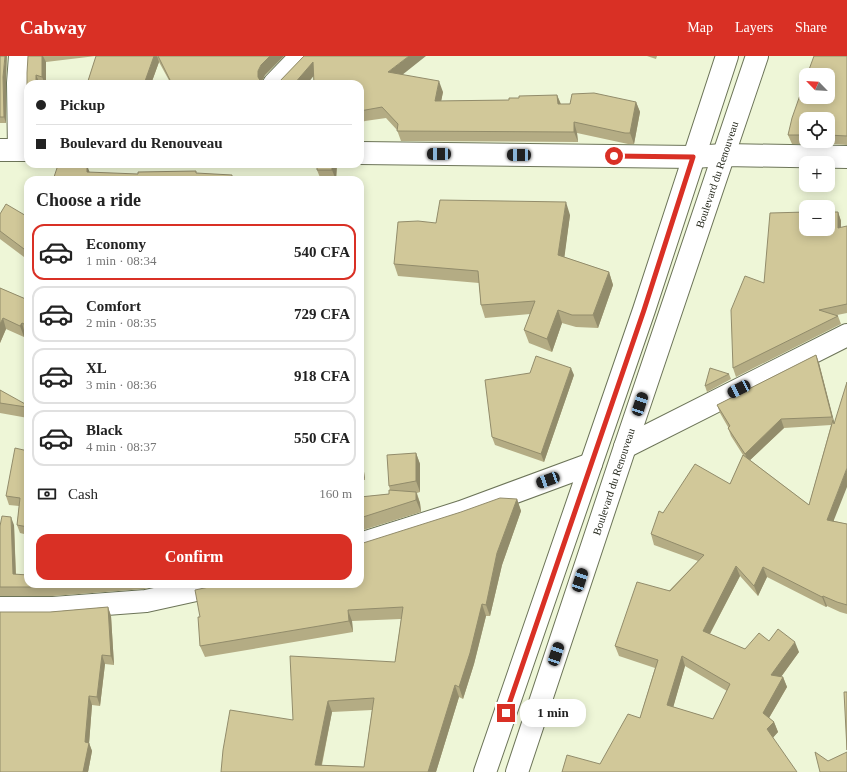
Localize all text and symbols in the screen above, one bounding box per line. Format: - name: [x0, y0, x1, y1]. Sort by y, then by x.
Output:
- text: Cabway: [20, 17, 87, 38]
- text: Map: [687, 20, 713, 35]
- text: Layers: [735, 20, 773, 35]
- text: Share: [795, 20, 827, 35]
- north arrow: [799, 68, 835, 104]
- map controls: [799, 68, 835, 236]
- text: Pickup: [60, 97, 105, 113]
- button: locate: [799, 112, 835, 148]
- street label: Boulevard du Renouveau: [693, 119, 741, 229]
- text: Boulevard du Renouveau: [60, 135, 223, 151]
- route start: [605, 147, 623, 165]
- car: [427, 148, 451, 160]
- car: [507, 149, 531, 161]
- button: +: [799, 156, 835, 192]
- text: Choose a ride: [36, 190, 141, 210]
- button: −: [799, 200, 835, 236]
- icon: car: [38, 234, 74, 270]
- text: Economy: [86, 236, 146, 252]
- text: 540 CFA: [294, 244, 350, 260]
- text: 1 min · 08:34: [86, 253, 156, 268]
- icon: car: [38, 296, 74, 332]
- text: Comfort: [86, 298, 141, 314]
- text: 729 CFA: [294, 306, 350, 322]
- text: 2 min · 08:35: [86, 315, 156, 330]
- icon: car: [38, 358, 74, 394]
- text: XL: [86, 360, 107, 376]
- text: 918 CFA: [294, 368, 350, 384]
- text: 3 min · 08:36: [86, 377, 156, 392]
- car: [726, 378, 752, 400]
- car: [631, 391, 649, 417]
- icon: car: [38, 420, 74, 456]
- text: Black: [86, 422, 123, 438]
- street label: Boulevard du Renouveau: [590, 426, 637, 537]
- text: 550 CFA: [294, 430, 350, 446]
- text: 4 min · 08:37: [86, 439, 156, 454]
- car: [535, 470, 561, 490]
- icon: cash: [36, 483, 58, 505]
- text: Cash: [68, 486, 98, 502]
- text: 160 m: [319, 486, 352, 501]
- button: Confirm: [36, 534, 352, 580]
- car: [571, 567, 589, 593]
- car: [547, 641, 565, 667]
- callout: 1 min: [520, 699, 586, 727]
- route end: [497, 704, 515, 722]
- text: 1 min: [537, 705, 569, 720]

